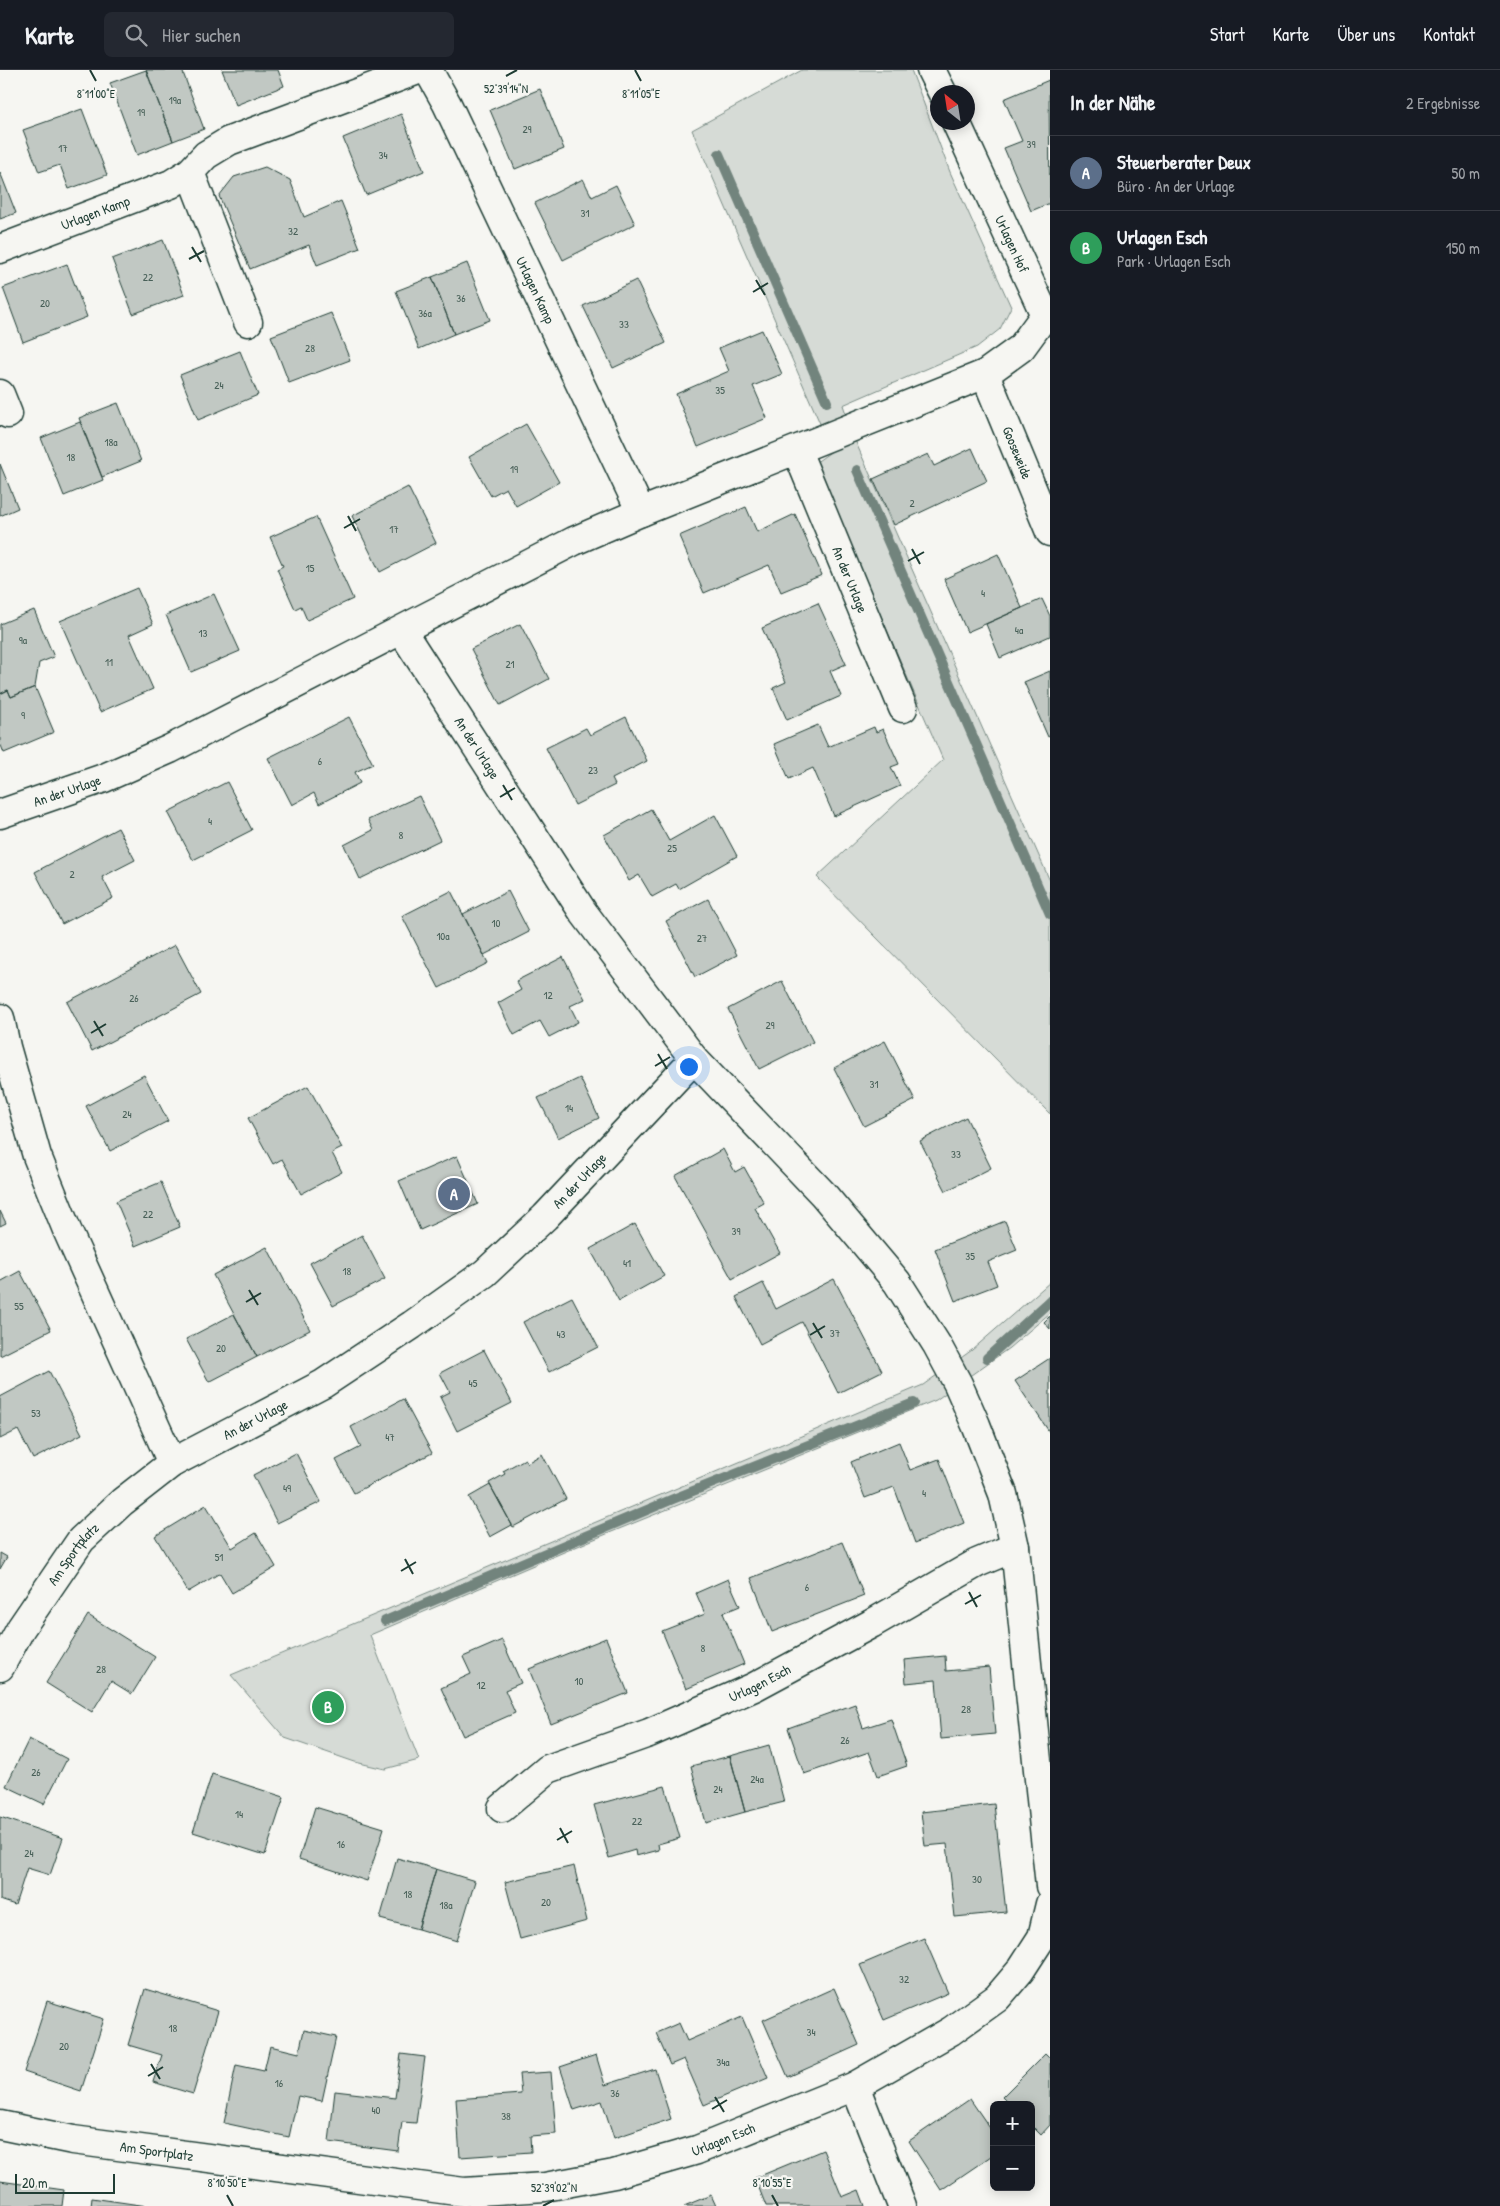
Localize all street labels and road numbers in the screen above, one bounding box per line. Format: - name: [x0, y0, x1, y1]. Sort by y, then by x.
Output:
- street label: Urlagen Kamp: [58, 191, 133, 234]
- street label: Urlagen Hof: [990, 212, 1034, 276]
- street label: Urlagen Kamp: [512, 253, 560, 327]
- street label: Gooseweide: [999, 423, 1037, 482]
- street label: An der Urlage: [828, 543, 873, 616]
- street label: An der Urlage: [451, 713, 505, 783]
- street label: An der Urlage: [31, 770, 104, 811]
- street label: An der Urlage: [548, 1148, 610, 1212]
- street label: An der Urlage: [219, 1394, 291, 1444]
- street label: Am Sportplatz: [43, 1518, 103, 1589]
- street label: Urlagen Esch: [726, 1659, 794, 1706]
- street label: Urlagen Esch: [689, 2118, 758, 2160]
- street label: Am Sportplatz: [119, 2136, 195, 2165]

